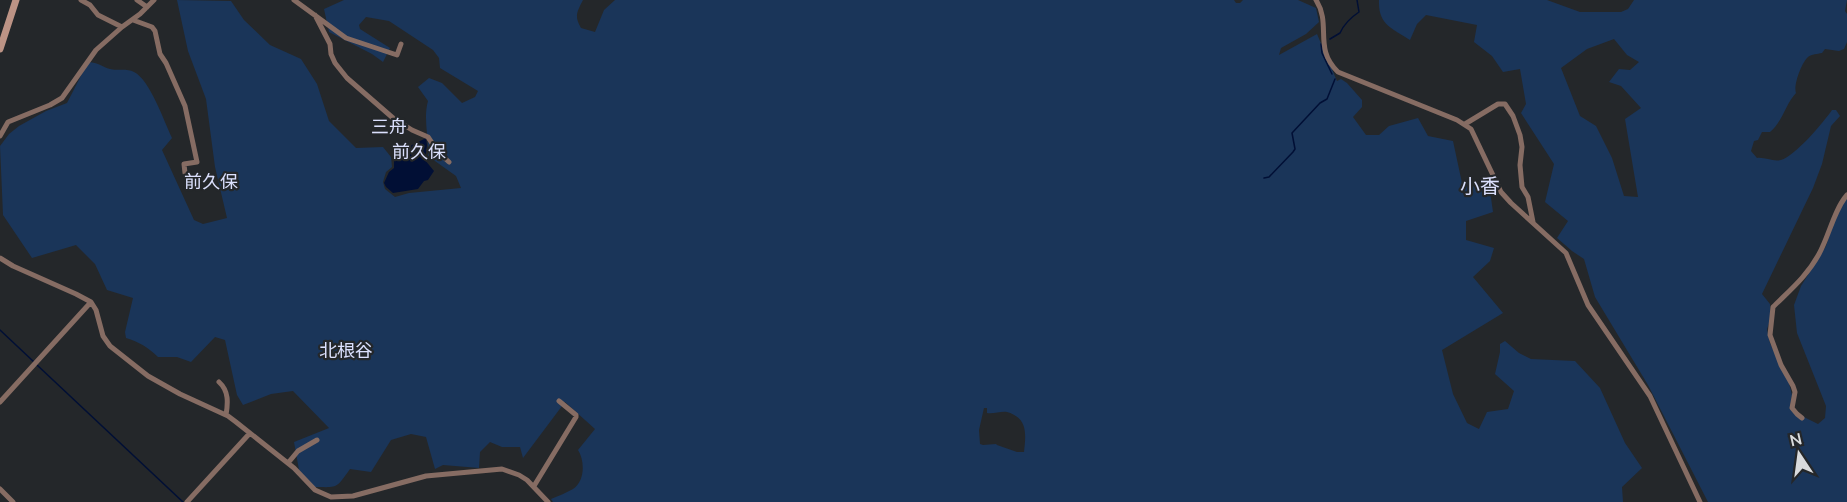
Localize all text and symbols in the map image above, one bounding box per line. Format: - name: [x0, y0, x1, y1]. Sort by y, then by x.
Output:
- district label: 三舟: [371, 115, 407, 139]
- district label: 前久保: [392, 140, 446, 164]
- district label: 前久保: [184, 170, 238, 194]
- district label: 小香: [1460, 173, 1500, 200]
- district label: 北根谷: [319, 339, 373, 363]
- north arrow: [1769, 424, 1829, 484]
- text: N: [1788, 428, 1804, 452]

